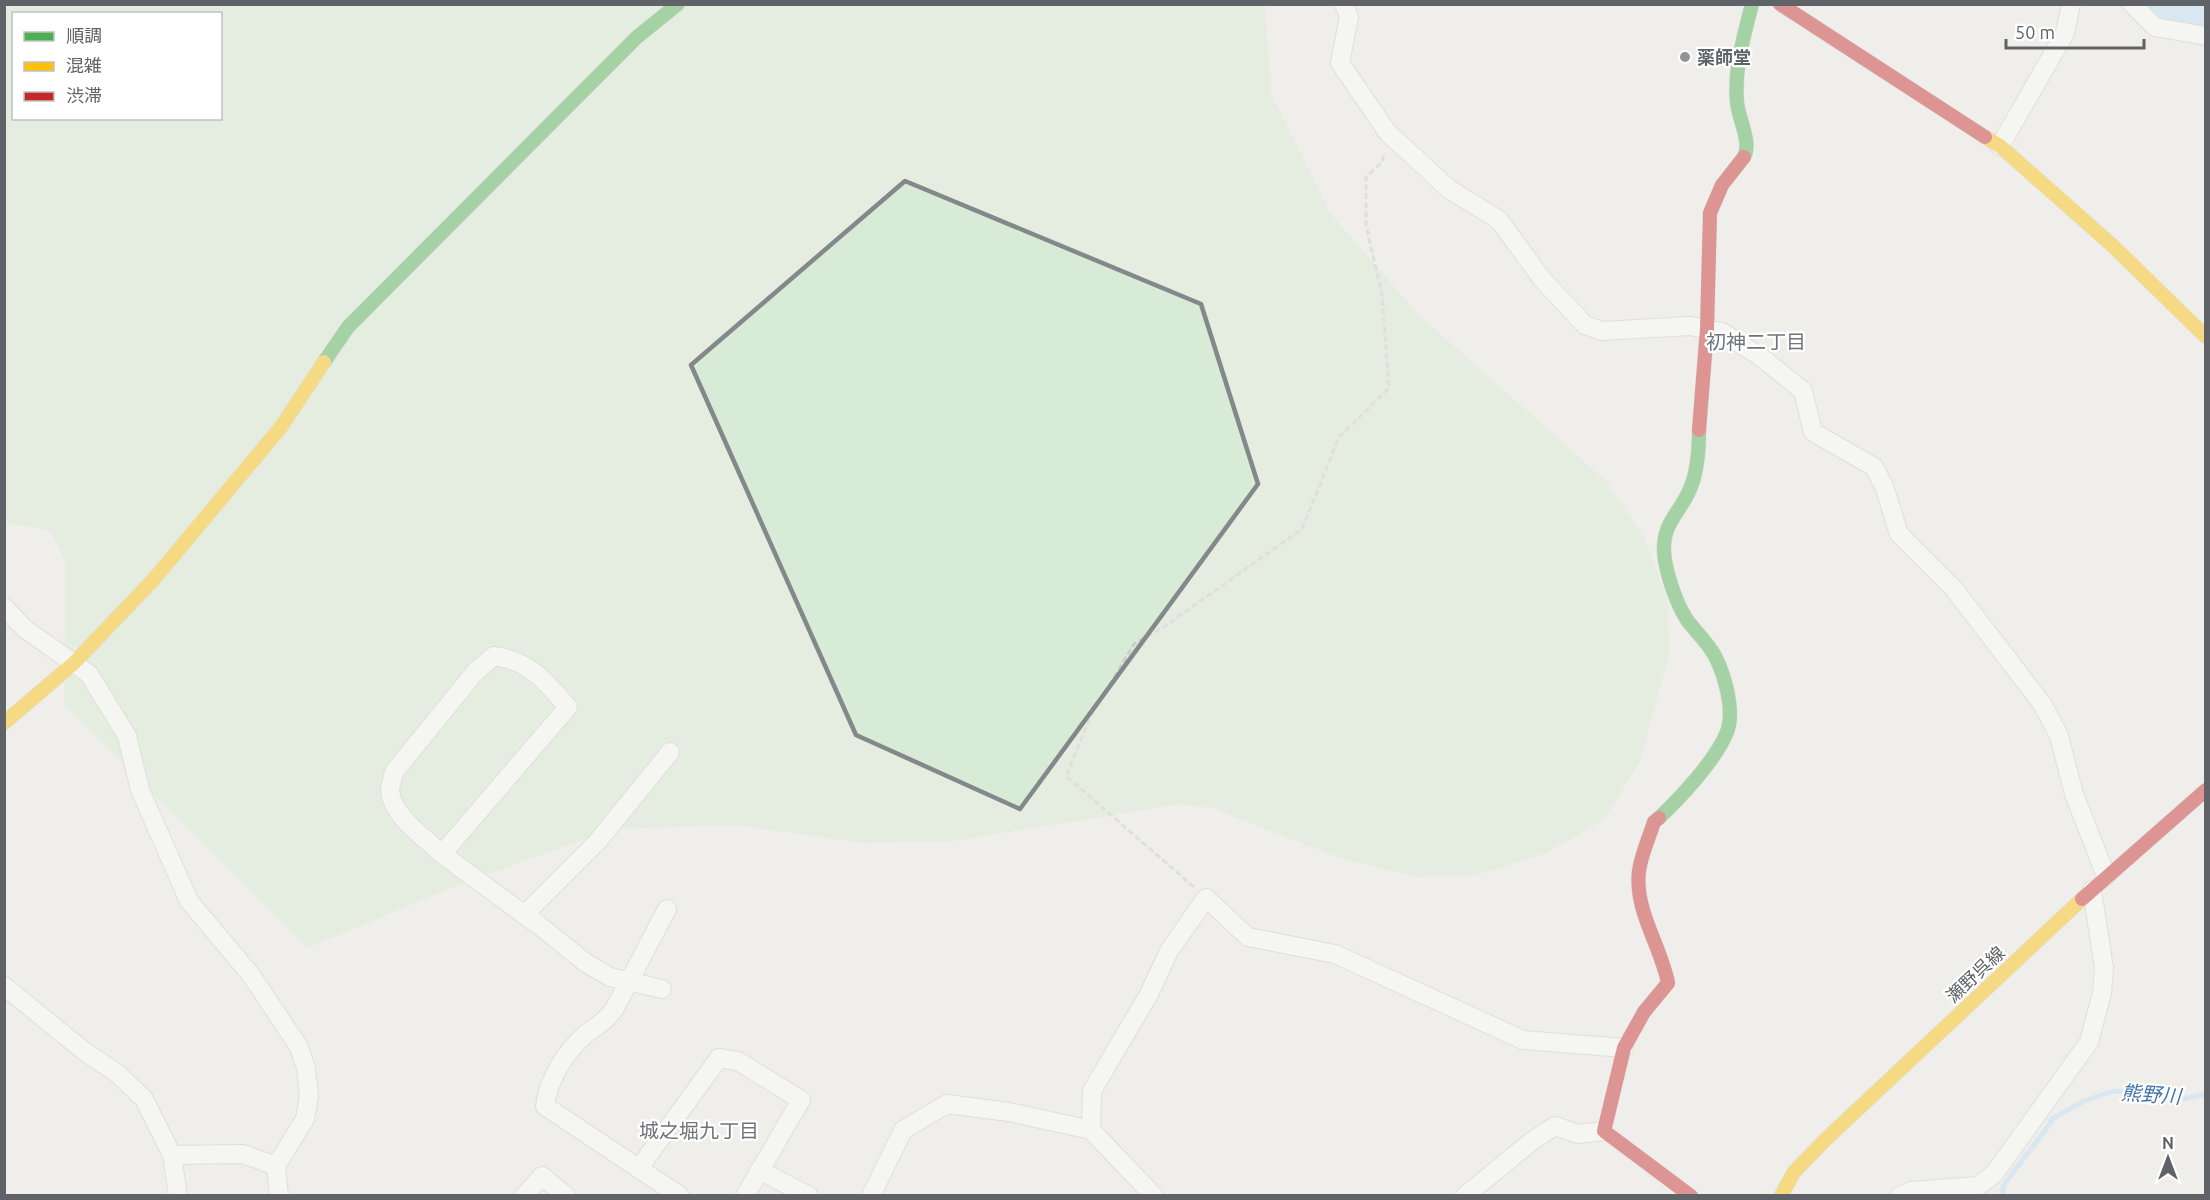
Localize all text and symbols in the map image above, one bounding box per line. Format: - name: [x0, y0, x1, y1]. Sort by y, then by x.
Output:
- legend: [12, 12, 222, 120]
- scale bar: [2006, 12, 2144, 50]
- text: 50 m: [2015, 22, 2055, 42]
- text: 順調: [66, 25, 102, 45]
- place label: 薬師堂: [1697, 47, 1751, 67]
- marker: 薬師堂: [1678, 50, 1692, 64]
- text: 混雑: [66, 55, 102, 75]
- text: 渋滞: [66, 85, 102, 105]
- district label: 初神二丁目: [1706, 330, 1806, 353]
- street label: 瀬野呉線: [1942, 942, 2008, 1006]
- water label: 熊野川: [2120, 1080, 2184, 1108]
- district label: 城之堀九丁目: [639, 1119, 759, 1142]
- north arrow: [2138, 1128, 2198, 1188]
- text: N: [2162, 1134, 2174, 1152]

